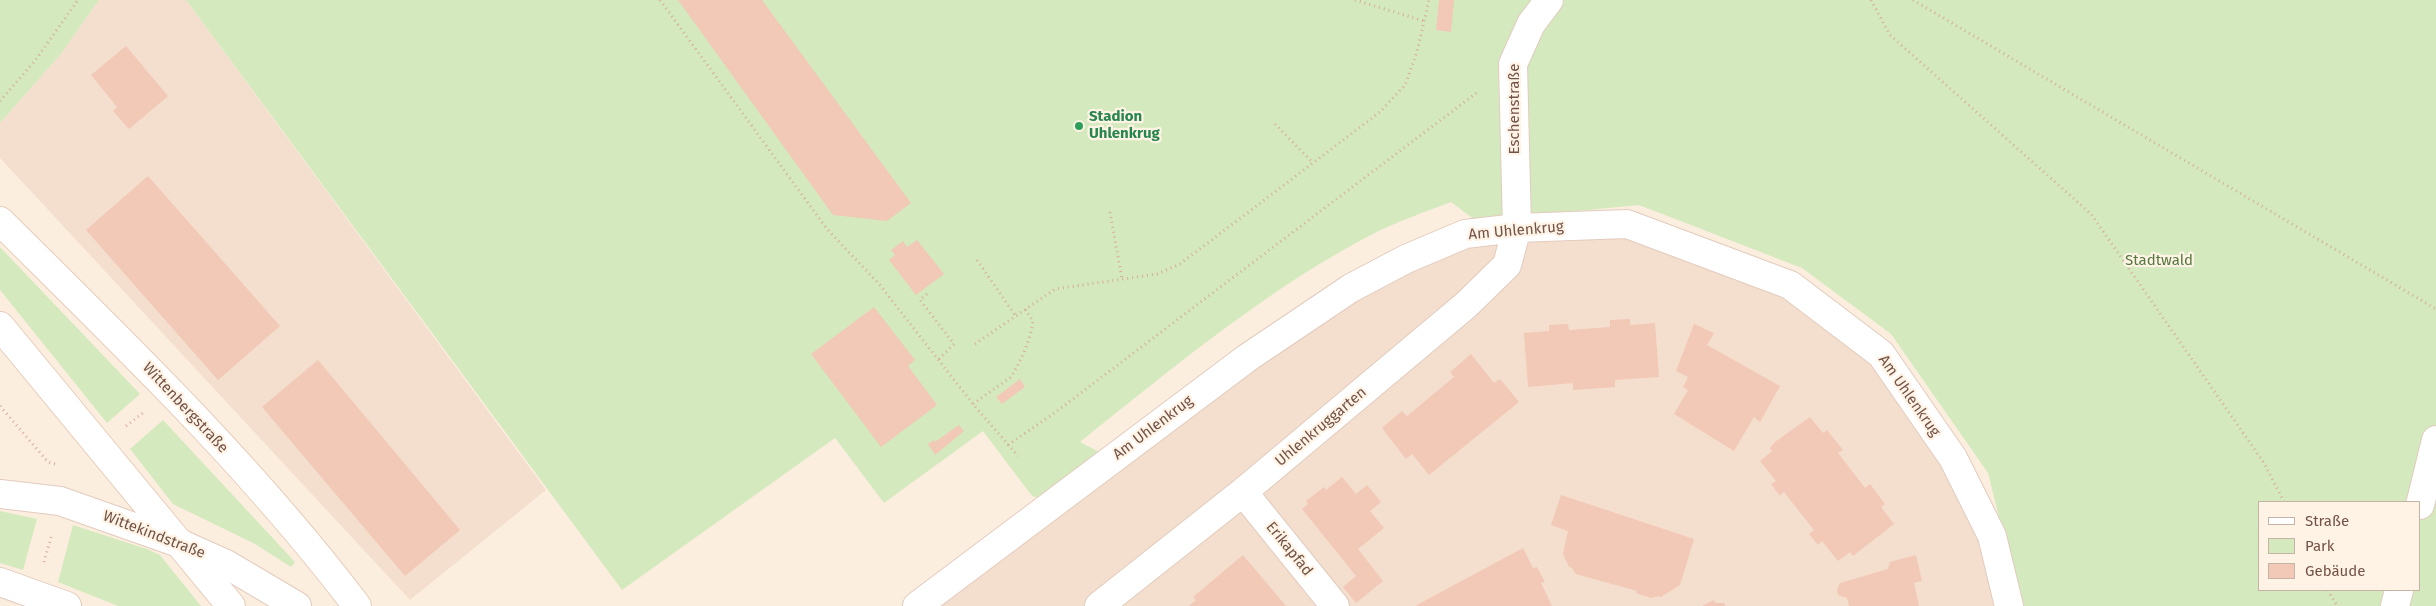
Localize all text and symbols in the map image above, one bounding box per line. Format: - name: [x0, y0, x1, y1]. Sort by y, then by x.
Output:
- street label: Eschenstraße: [1506, 64, 1524, 154]
- place label: Stadion Uhlenkrug: [1089, 108, 1160, 143]
- marker: Stadion Uhlenkrug: [1073, 120, 1085, 132]
- street label: Am Uhlenkrug: [1468, 218, 1564, 244]
- park label: Stadtwald: [2125, 252, 2193, 270]
- street label: Am Uhlenkrug: [1874, 352, 1944, 440]
- street label: Wittenbergstraße: [138, 359, 232, 457]
- street label: Uhlenkruggarten: [1272, 384, 1370, 470]
- street label: Am Uhlenkrug: [1109, 392, 1197, 464]
- legend: [2258, 501, 2421, 591]
- street label: Wittekindstraße: [100, 507, 208, 563]
- text: Straße: [2305, 512, 2349, 530]
- street label: Erikapfad: [1262, 518, 1316, 580]
- text: Park: [2305, 537, 2335, 555]
- text: Gebäude: [2305, 562, 2365, 580]

